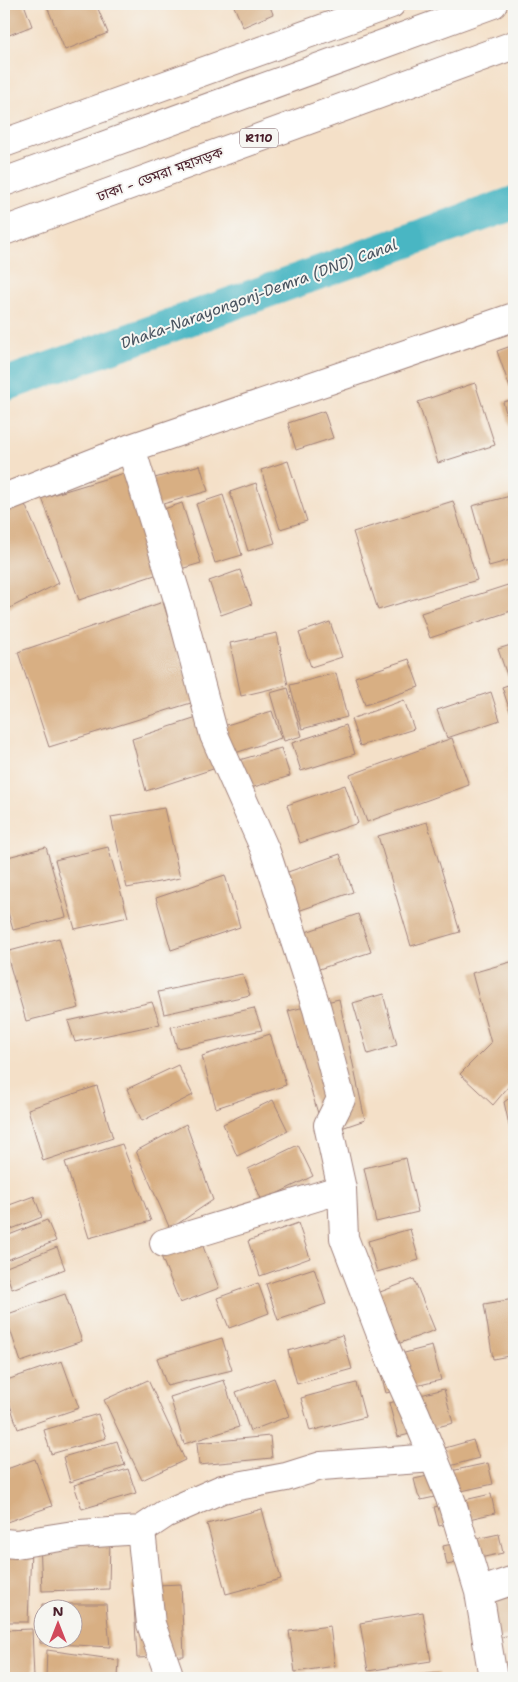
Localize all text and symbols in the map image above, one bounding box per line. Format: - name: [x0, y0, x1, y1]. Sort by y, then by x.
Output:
- road number: R110: [240, 128, 278, 148]
- street label: ঢাকা - ডেমরা মহাসড়ক: [94, 143, 226, 206]
- water label: Dhaka-Narayongonj-Demra (DND) Canal: [118, 234, 400, 354]
- north arrow: [32, 1600, 82, 1650]
- text: N: [52, 1602, 64, 1620]

